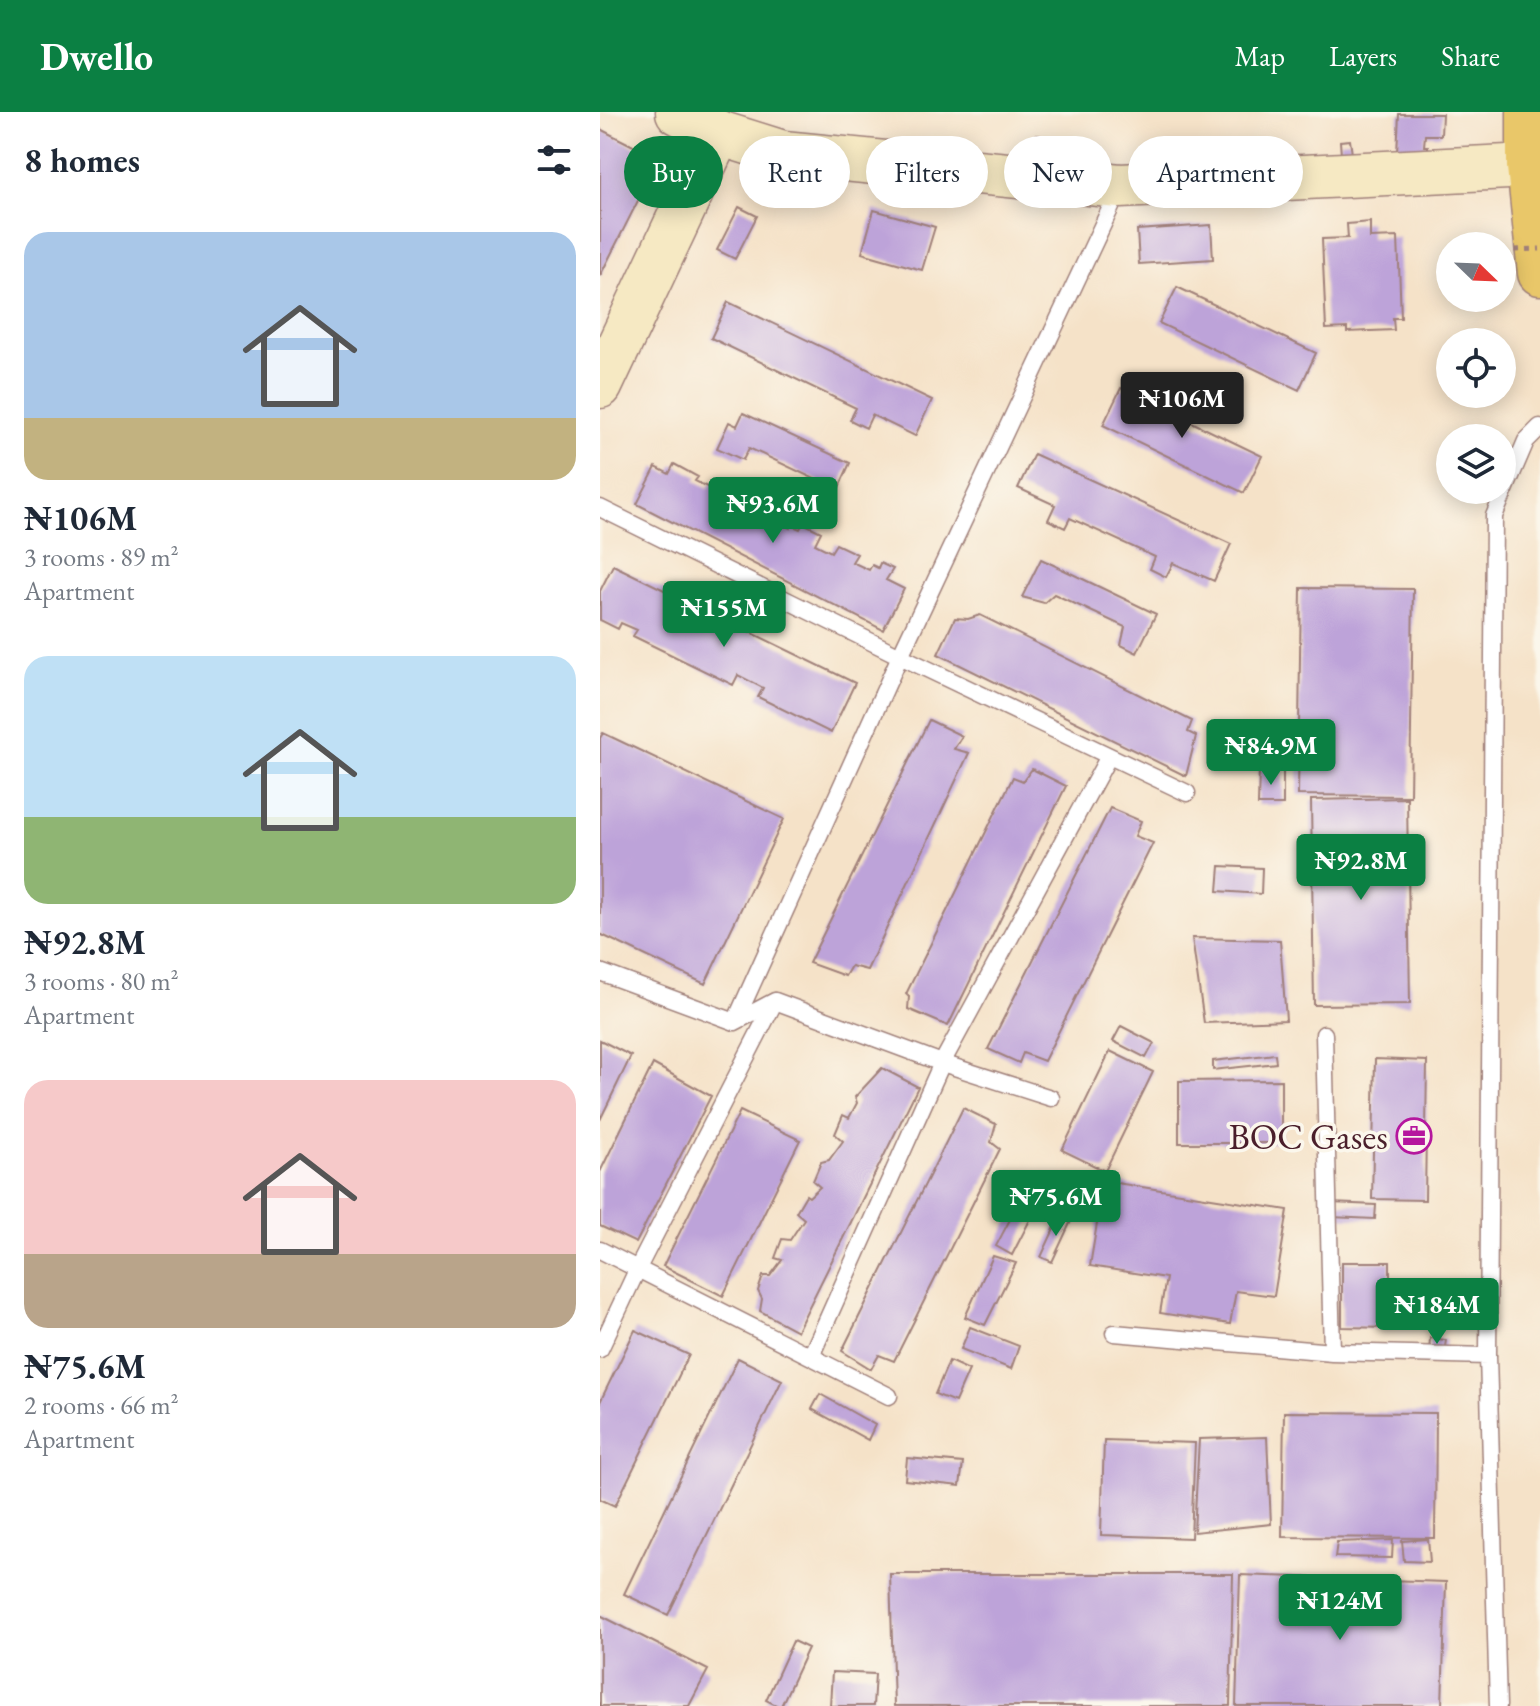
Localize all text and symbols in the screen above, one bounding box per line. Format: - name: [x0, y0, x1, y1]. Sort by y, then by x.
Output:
- text: Dwello: [40, 32, 153, 81]
- text: Map: [1235, 38, 1285, 74]
- text: Layers: [1329, 38, 1397, 74]
- text: Share: [1441, 38, 1500, 74]
- chip: Buy: [624, 136, 723, 208]
- chip: Rent: [739, 136, 850, 208]
- chip: Filters: [866, 136, 988, 208]
- chip: New: [1004, 136, 1112, 208]
- chip: Apartment: [1128, 136, 1303, 208]
- text: 8 homes: [24, 138, 140, 182]
- icon: filters: [532, 138, 576, 182]
- north arrow: [1436, 232, 1516, 312]
- map controls: [1436, 232, 1516, 504]
- icon: home: [228, 284, 372, 428]
- button: locate: [1436, 328, 1516, 408]
- pin: ₦106M: [1126, 372, 1238, 440]
- text: ₦106M: [1139, 381, 1225, 415]
- button: layers: [1436, 424, 1516, 504]
- pin: ₦93.6M: [708, 477, 838, 545]
- text: ₦93.6M: [726, 486, 820, 520]
- text: ₦106M: [24, 496, 137, 540]
- text: 3 rooms · 89 m²: [24, 540, 179, 574]
- text: Apartment: [24, 574, 134, 608]
- pin: ₦155M: [668, 581, 780, 649]
- text: ₦155M: [681, 590, 767, 624]
- icon: home: [228, 708, 372, 852]
- pin: ₦84.9M: [1206, 719, 1336, 787]
- text: ₦84.9M: [1224, 728, 1318, 762]
- pin: ₦92.8M: [1296, 834, 1426, 902]
- text: ₦92.8M: [1314, 843, 1408, 877]
- text: ₦92.8M: [24, 920, 146, 964]
- text: 3 rooms · 80 m²: [24, 964, 179, 998]
- text: Apartment: [24, 998, 134, 1032]
- place label: BOC Gases: [1229, 1113, 1388, 1160]
- office icon: BOC Gases: [1395, 1117, 1433, 1155]
- icon: home: [228, 1132, 372, 1276]
- pin: ₦75.6M: [991, 1170, 1121, 1238]
- text: ₦75.6M: [1009, 1179, 1103, 1213]
- pin: ₦184M: [1381, 1278, 1493, 1346]
- text: ₦184M: [1394, 1287, 1480, 1321]
- text: ₦75.6M: [24, 1344, 146, 1388]
- text: 2 rooms · 66 m²: [24, 1388, 179, 1422]
- text: Apartment: [24, 1422, 134, 1456]
- pin: ₦124M: [1284, 1574, 1396, 1642]
- text: ₦124M: [1297, 1583, 1383, 1617]

